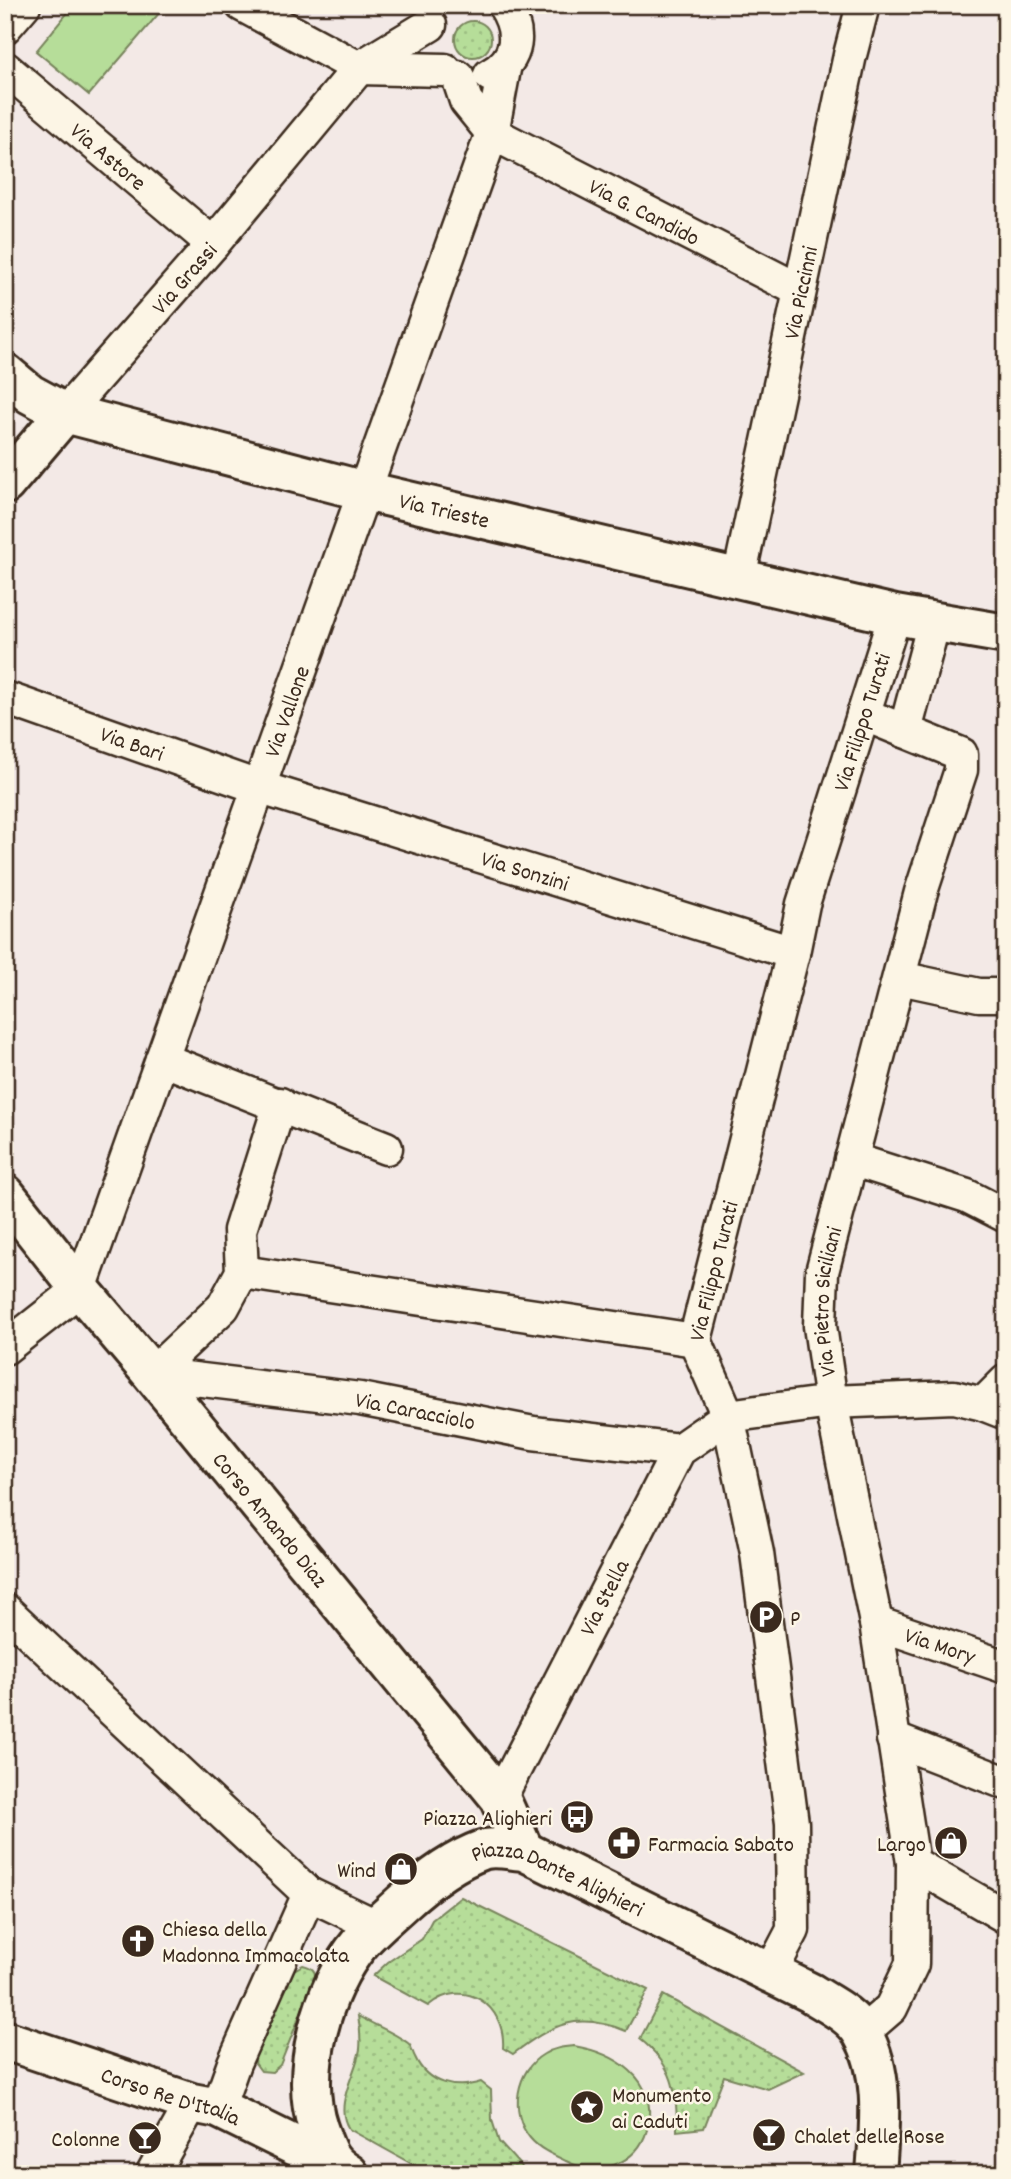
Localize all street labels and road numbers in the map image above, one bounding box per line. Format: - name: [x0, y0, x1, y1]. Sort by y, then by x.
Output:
- street label: Via Astore: [61, 117, 152, 201]
- street label: Via G. Candido: [582, 172, 704, 256]
- street label: Via Grassi: [145, 237, 227, 323]
- street label: Via Piccinni: [777, 244, 829, 343]
- street label: Via Trieste: [395, 486, 492, 540]
- street label: Via Filippo Turati: [827, 649, 902, 796]
- street label: Via Vallone: [258, 662, 321, 763]
- street label: Via Bari: [95, 720, 168, 773]
- street label: Via Sonzini: [476, 844, 572, 902]
- street label: Via Filippo Turati: [682, 1198, 750, 1345]
- street label: Via Pietro Siciliani: [806, 1224, 853, 1379]
- street label: Via Caracciolo: [352, 1385, 478, 1441]
- street label: Corso Amando Diaz: [203, 1446, 334, 1596]
- street label: Via Stella: [573, 1554, 640, 1643]
- street label: Via Mory: [899, 1621, 980, 1676]
- street label: Piazza Dante Alighieri: [466, 1835, 649, 1928]
- street label: Corso Re D'Italia: [96, 2060, 246, 2137]

